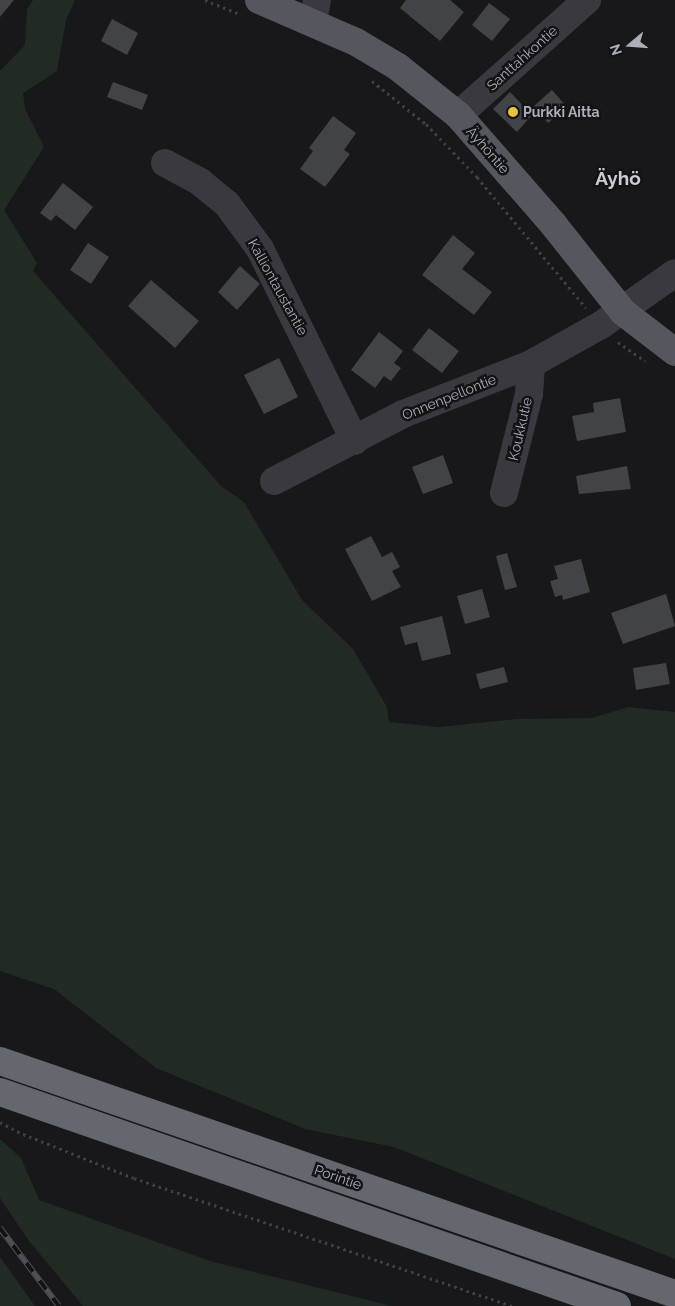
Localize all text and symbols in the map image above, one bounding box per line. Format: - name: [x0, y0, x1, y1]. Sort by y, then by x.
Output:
- north arrow: [605, 20, 655, 70]
- street label: Santtahkontie: [483, 22, 561, 94]
- text: N: [606, 42, 625, 57]
- place label: Purkki Aitta: [523, 104, 600, 120]
- marker: Purkki Aitta: [507, 106, 519, 118]
- street label: Äyhöntie: [463, 123, 513, 177]
- district label: Äyhö: [595, 168, 641, 190]
- street label: Kalliontaustantie: [245, 236, 311, 338]
- street label: Onnenpellontie: [399, 370, 499, 424]
- street label: Koukkutie: [505, 396, 535, 462]
- street label: Porintie: [312, 1161, 364, 1193]

